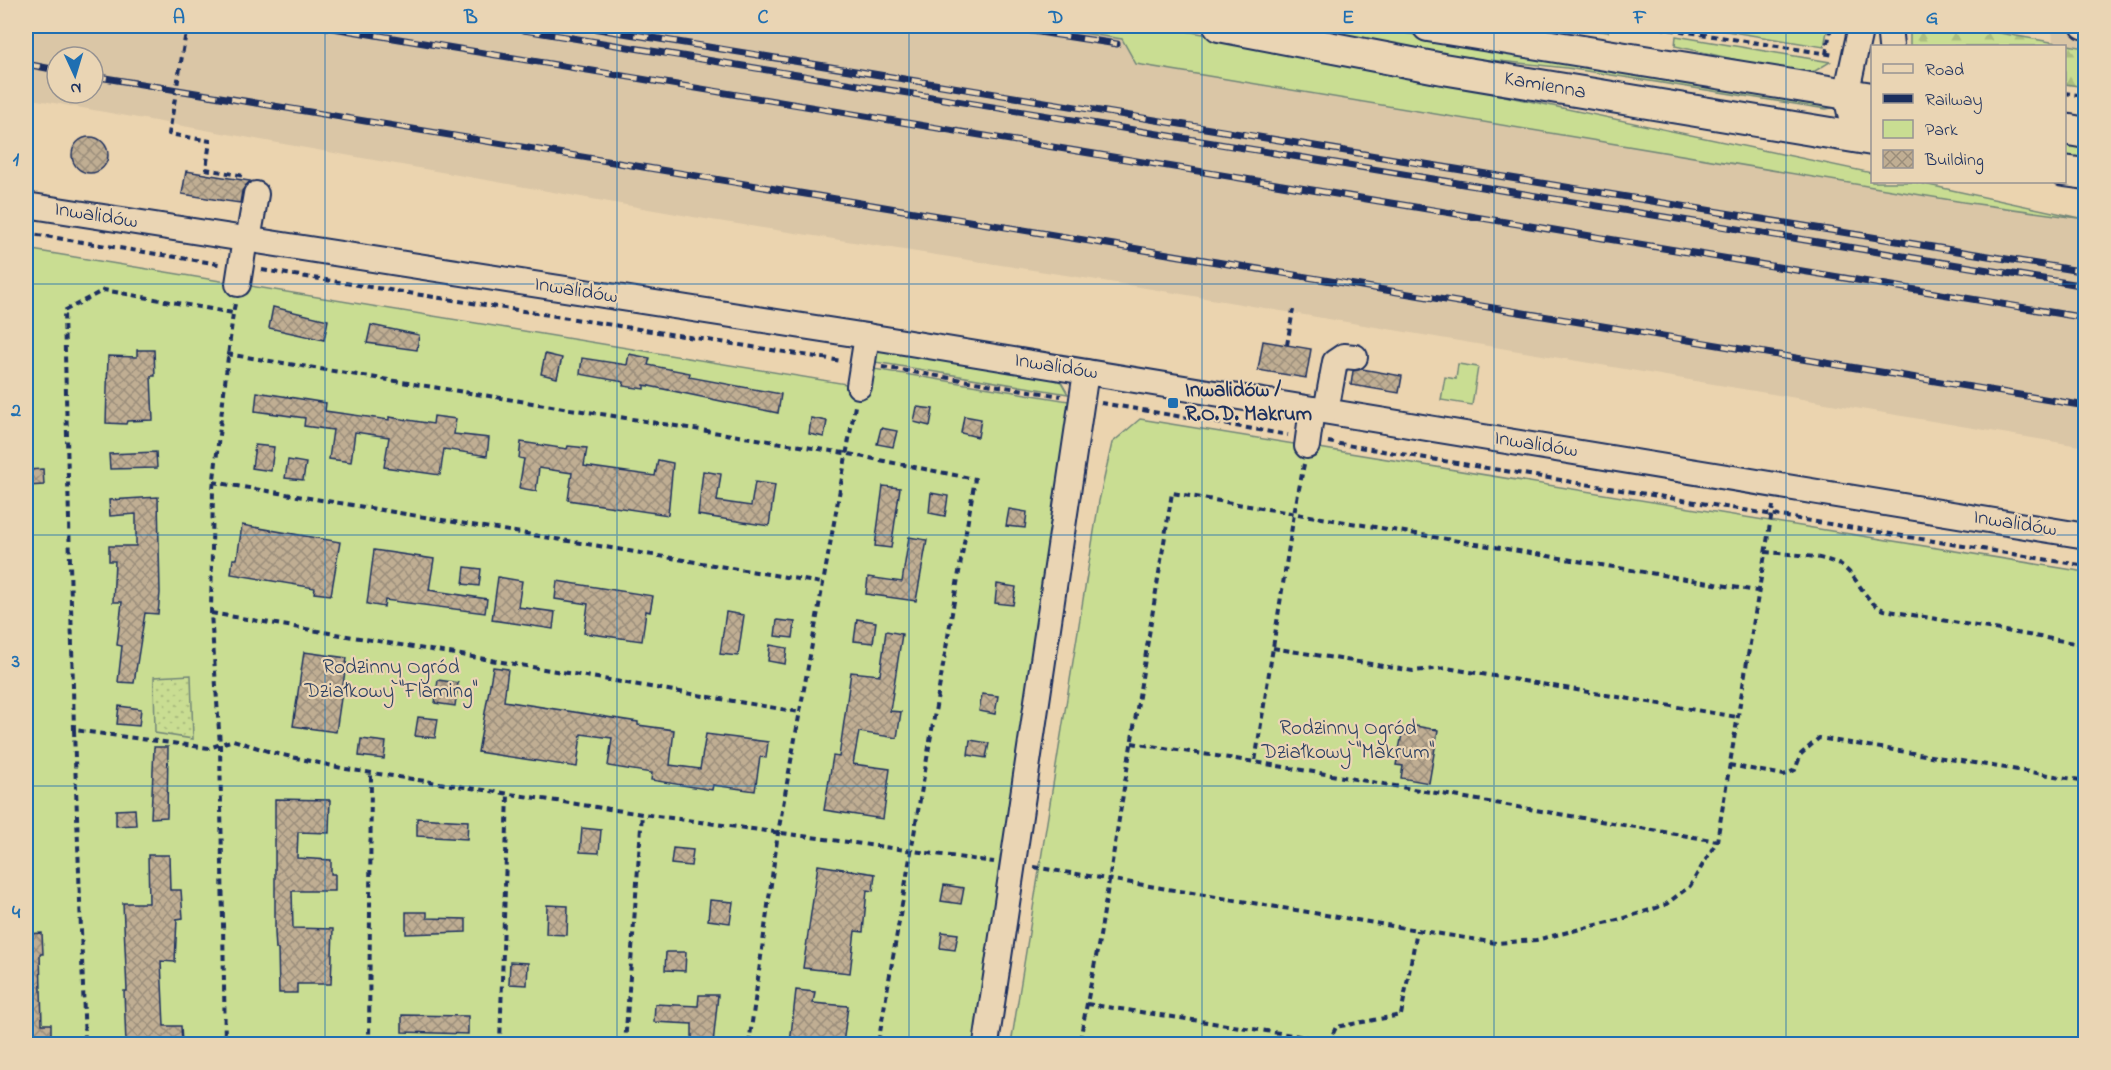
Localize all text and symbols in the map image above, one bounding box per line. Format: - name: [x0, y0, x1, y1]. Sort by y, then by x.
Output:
- text: A: [173, 4, 185, 33]
- text: B: [463, 4, 478, 33]
- text: C: [758, 4, 769, 33]
- text: D: [1048, 4, 1063, 33]
- text: E: [1342, 4, 1354, 33]
- text: F: [1633, 4, 1647, 33]
- text: G: [1926, 4, 1939, 33]
- north arrow: [45, 45, 105, 105]
- legend: [1871, 45, 2066, 183]
- text: Road: [1925, 58, 1964, 84]
- street label: Kamienna: [1501, 64, 1589, 108]
- text: N: [69, 76, 82, 100]
- text: Railway: [1925, 88, 1982, 114]
- text: Park: [1925, 118, 1958, 144]
- text: 1: [13, 146, 20, 175]
- text: Building: [1924, 148, 1984, 175]
- street label: Inwalidów: [52, 195, 140, 237]
- street label: Inwalidów: [532, 270, 620, 312]
- street label: Inwalidów: [1012, 346, 1100, 388]
- place label: Inwalidów / R.O.D. Makrum: [1185, 376, 1312, 430]
- marker: Inwalidów / R.O.D. Makrum: [1166, 396, 1180, 410]
- text: 2: [10, 397, 21, 426]
- street label: Inwalidów: [1492, 424, 1580, 466]
- street label: Inwalidów: [1971, 503, 2059, 545]
- text: 3: [11, 648, 20, 677]
- park label: Rodzinny Ogród Działkowy "Flaming": [303, 653, 478, 709]
- park label: Rodzinny Ogród Działkowy "Makrum": [1261, 714, 1434, 770]
- text: 4: [12, 899, 21, 928]

